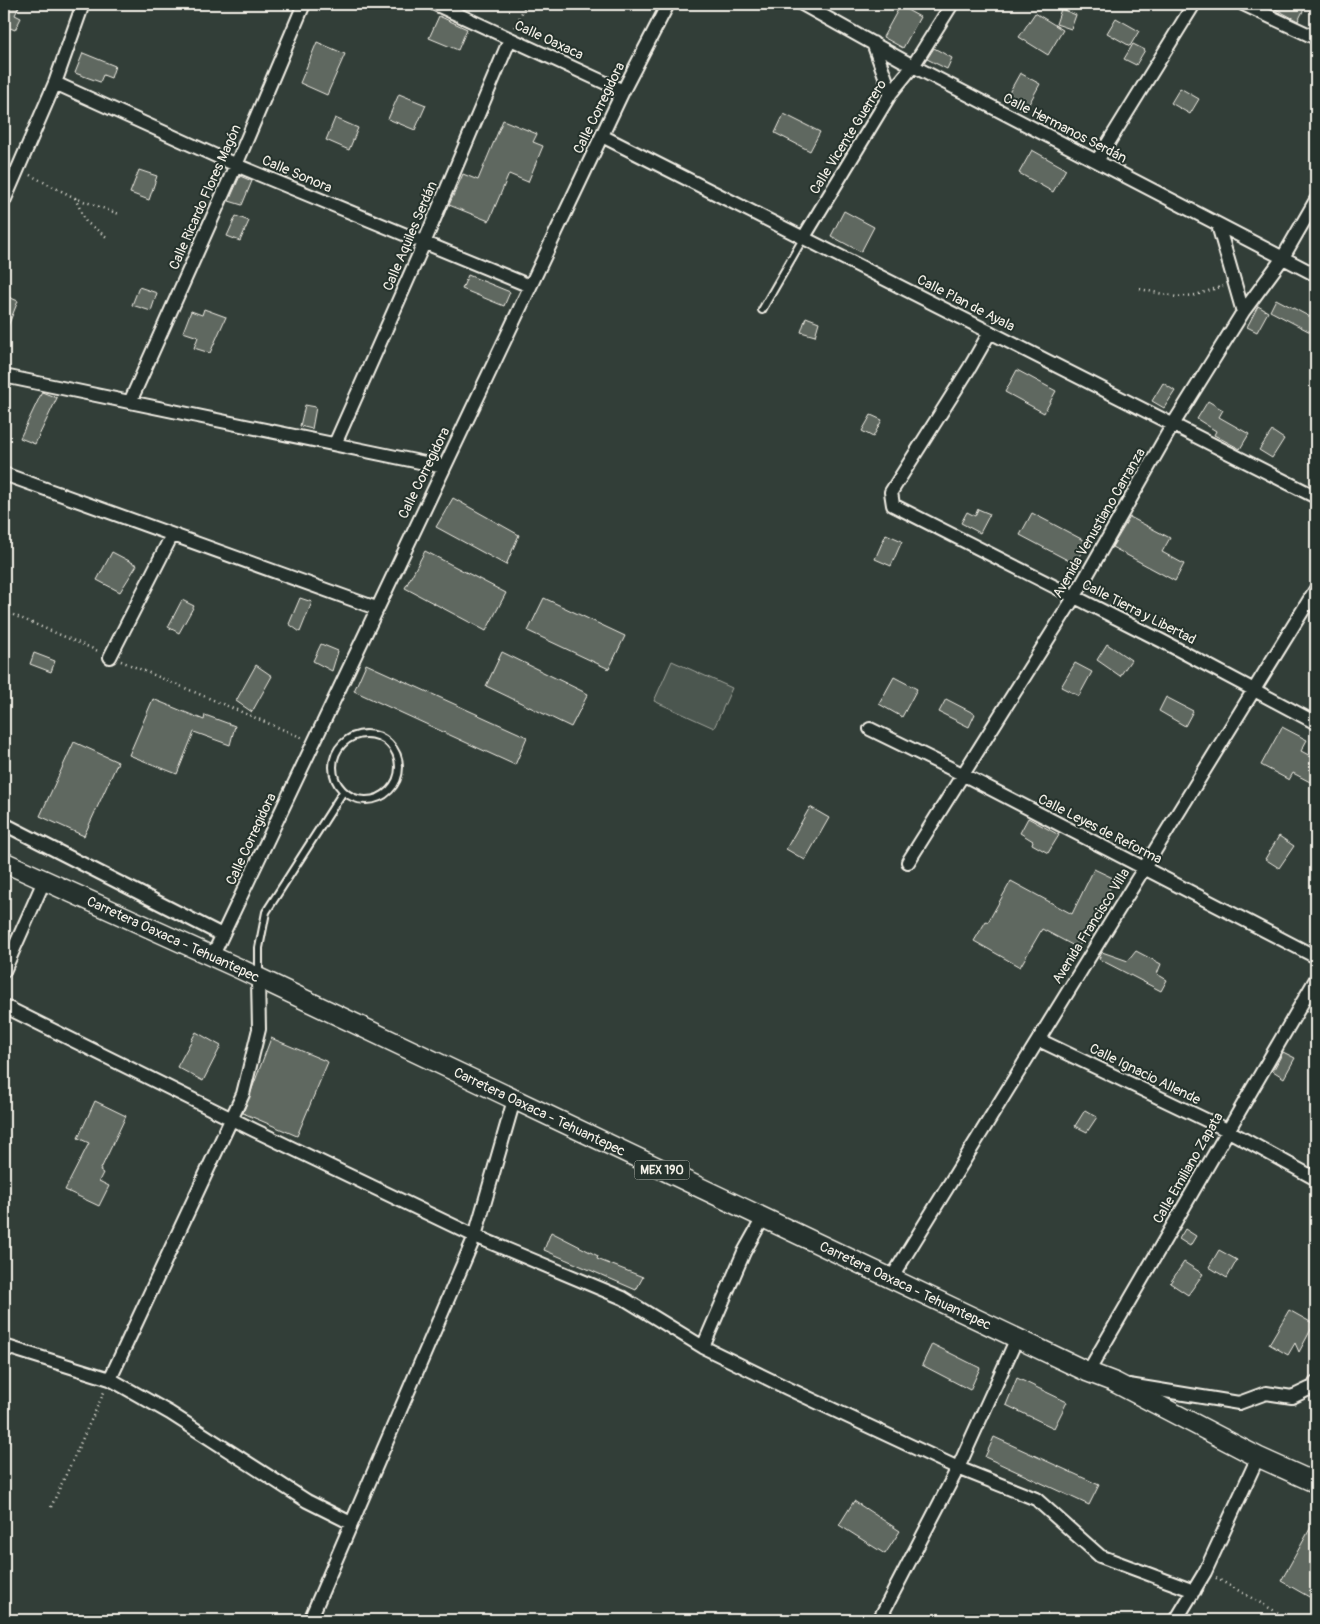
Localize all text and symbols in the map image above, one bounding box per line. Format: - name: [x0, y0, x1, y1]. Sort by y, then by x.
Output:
- street label: Calle Oaxaca: [512, 17, 586, 63]
- street label: Calle Corregidora: [570, 59, 628, 157]
- street label: Calle Vicente Guerrero: [806, 76, 890, 197]
- street label: Calle Hermanos Serdán: [1000, 89, 1130, 167]
- street label: Calle Ricardo Flores Magón: [165, 122, 245, 272]
- street label: Calle Sonora: [259, 152, 335, 196]
- street label: Calle Aquiles Serdán: [379, 179, 441, 293]
- street label: Calle Plan de Ayala: [914, 271, 1018, 335]
- street label: Calle Corregidora: [395, 424, 453, 522]
- street label: Avenida Venustiano Carranza: [1049, 445, 1149, 601]
- street label: Calle Tierra y Libertad: [1079, 576, 1199, 648]
- street label: Calle Corregidora: [222, 790, 280, 888]
- street label: Calle Leyes de Reforma: [1035, 790, 1165, 868]
- street label: Avenida Francisco Villa: [1049, 865, 1133, 987]
- street label: Carretera Oaxaca - Tehuantepec: [84, 892, 263, 986]
- street label: Calle Ignacio Allende: [1087, 1040, 1203, 1108]
- street label: Carretera Oaxaca - Tehuantepec: [451, 1063, 628, 1159]
- street label: Calle Emiliano Zapata: [1149, 1109, 1227, 1227]
- road number: MEX 190: [634, 1160, 690, 1180]
- street label: Carretera Oaxaca - Tehuantepec: [817, 1237, 994, 1333]

